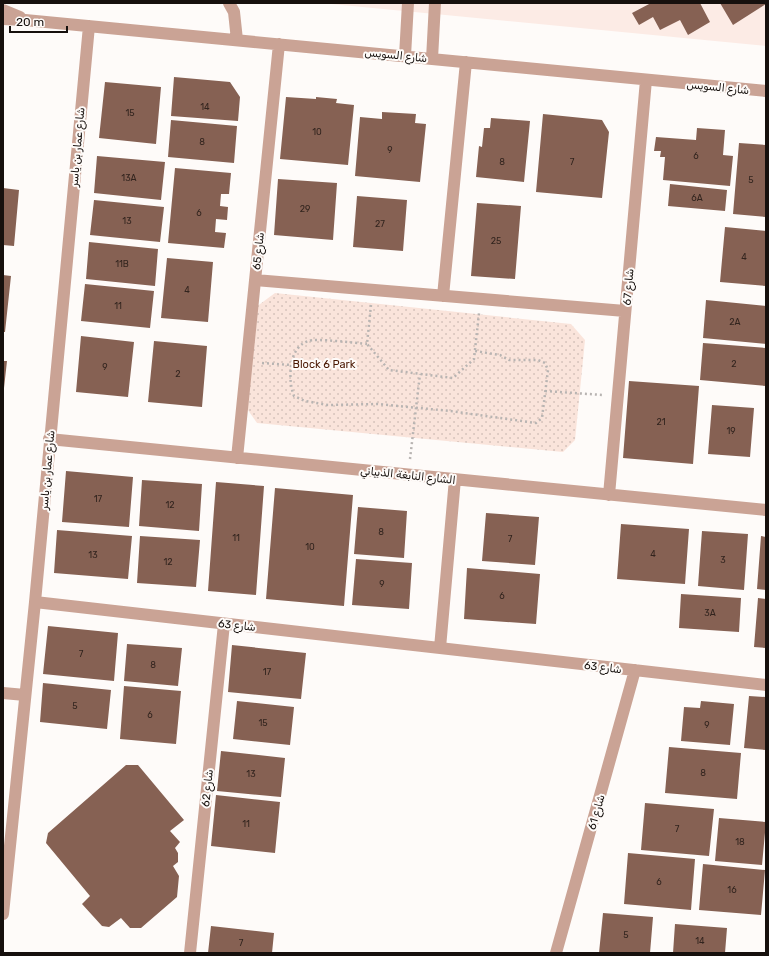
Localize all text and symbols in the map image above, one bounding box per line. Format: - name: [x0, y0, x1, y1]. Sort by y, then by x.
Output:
- scale bar: [10, 8, 67, 34]
- text: 20 m: [16, 15, 44, 29]
- street label: شارع السويس: [364, 46, 428, 67]
- street label: شارع السويس: [686, 78, 750, 99]
- house number: 14: [200, 102, 210, 112]
- street label: شارع عمار بن ياسر: [67, 107, 89, 188]
- house number: 15: [125, 108, 135, 118]
- house number: 10: [312, 127, 322, 137]
- house number: 8: [199, 137, 205, 147]
- house number: 9: [387, 145, 393, 155]
- house number: 6: [693, 151, 699, 161]
- house number: 8: [499, 157, 505, 167]
- house number: 7: [570, 157, 575, 167]
- house number: 13A: [121, 173, 137, 183]
- house number: 5: [748, 175, 754, 185]
- house number: 6A: [691, 193, 703, 203]
- house number: 29: [300, 204, 310, 214]
- house number: 6: [196, 208, 202, 218]
- house number: 13: [122, 216, 132, 226]
- house number: 27: [375, 219, 385, 229]
- street label: شارع 65: [250, 232, 269, 271]
- house number: 25: [491, 236, 501, 246]
- house number: 4: [741, 252, 747, 262]
- house number: 11B: [115, 259, 129, 269]
- street label: شارع 67: [620, 268, 639, 306]
- house number: 4: [184, 285, 190, 295]
- house number: 11: [114, 301, 122, 311]
- house number: 2A: [729, 317, 741, 327]
- park label: Block 6 Park: [293, 358, 356, 371]
- house number: 2: [731, 359, 737, 369]
- house number: 9: [102, 362, 108, 372]
- house number: 2: [175, 369, 181, 379]
- house number: 21: [656, 417, 666, 427]
- house number: 19: [726, 426, 736, 436]
- street label: شارع عمار بن ياسر: [37, 430, 59, 511]
- street label: الشارع النابغة الذبياني: [360, 464, 456, 489]
- house number: 17: [94, 494, 103, 504]
- house number: 12: [165, 500, 175, 510]
- house number: 8: [378, 527, 384, 537]
- house number: 11: [232, 533, 240, 543]
- house number: 7: [508, 534, 513, 544]
- house number: 10: [305, 542, 315, 552]
- house number: 4: [650, 549, 656, 559]
- house number: 13: [88, 550, 98, 560]
- house number: 3: [720, 555, 726, 565]
- house number: 12: [163, 557, 173, 567]
- house number: 9: [379, 579, 385, 589]
- house number: 6: [499, 591, 505, 601]
- house number: 3A: [704, 608, 716, 618]
- street label: شارع 63: [217, 617, 256, 636]
- house number: 7: [79, 649, 84, 659]
- street label: شارع 63: [583, 659, 623, 678]
- house number: 8: [150, 660, 156, 670]
- house number: 17: [263, 667, 272, 677]
- house number: 5: [72, 701, 78, 711]
- house number: 6: [147, 710, 153, 720]
- house number: 15: [258, 718, 268, 728]
- house number: 9: [704, 720, 710, 730]
- house number: 8: [700, 768, 706, 778]
- street label: شارع 62: [199, 769, 218, 808]
- house number: 13: [246, 769, 256, 779]
- street label: شارع 61: [585, 793, 610, 832]
- house number: 11: [242, 819, 250, 829]
- house number: 7: [675, 824, 680, 834]
- house number: 18: [735, 837, 745, 847]
- house number: 6: [656, 877, 662, 887]
- house number: 16: [727, 885, 737, 895]
- house number: 5: [623, 930, 629, 940]
- house number: 14: [695, 936, 705, 946]
- house number: 7: [239, 938, 244, 948]

